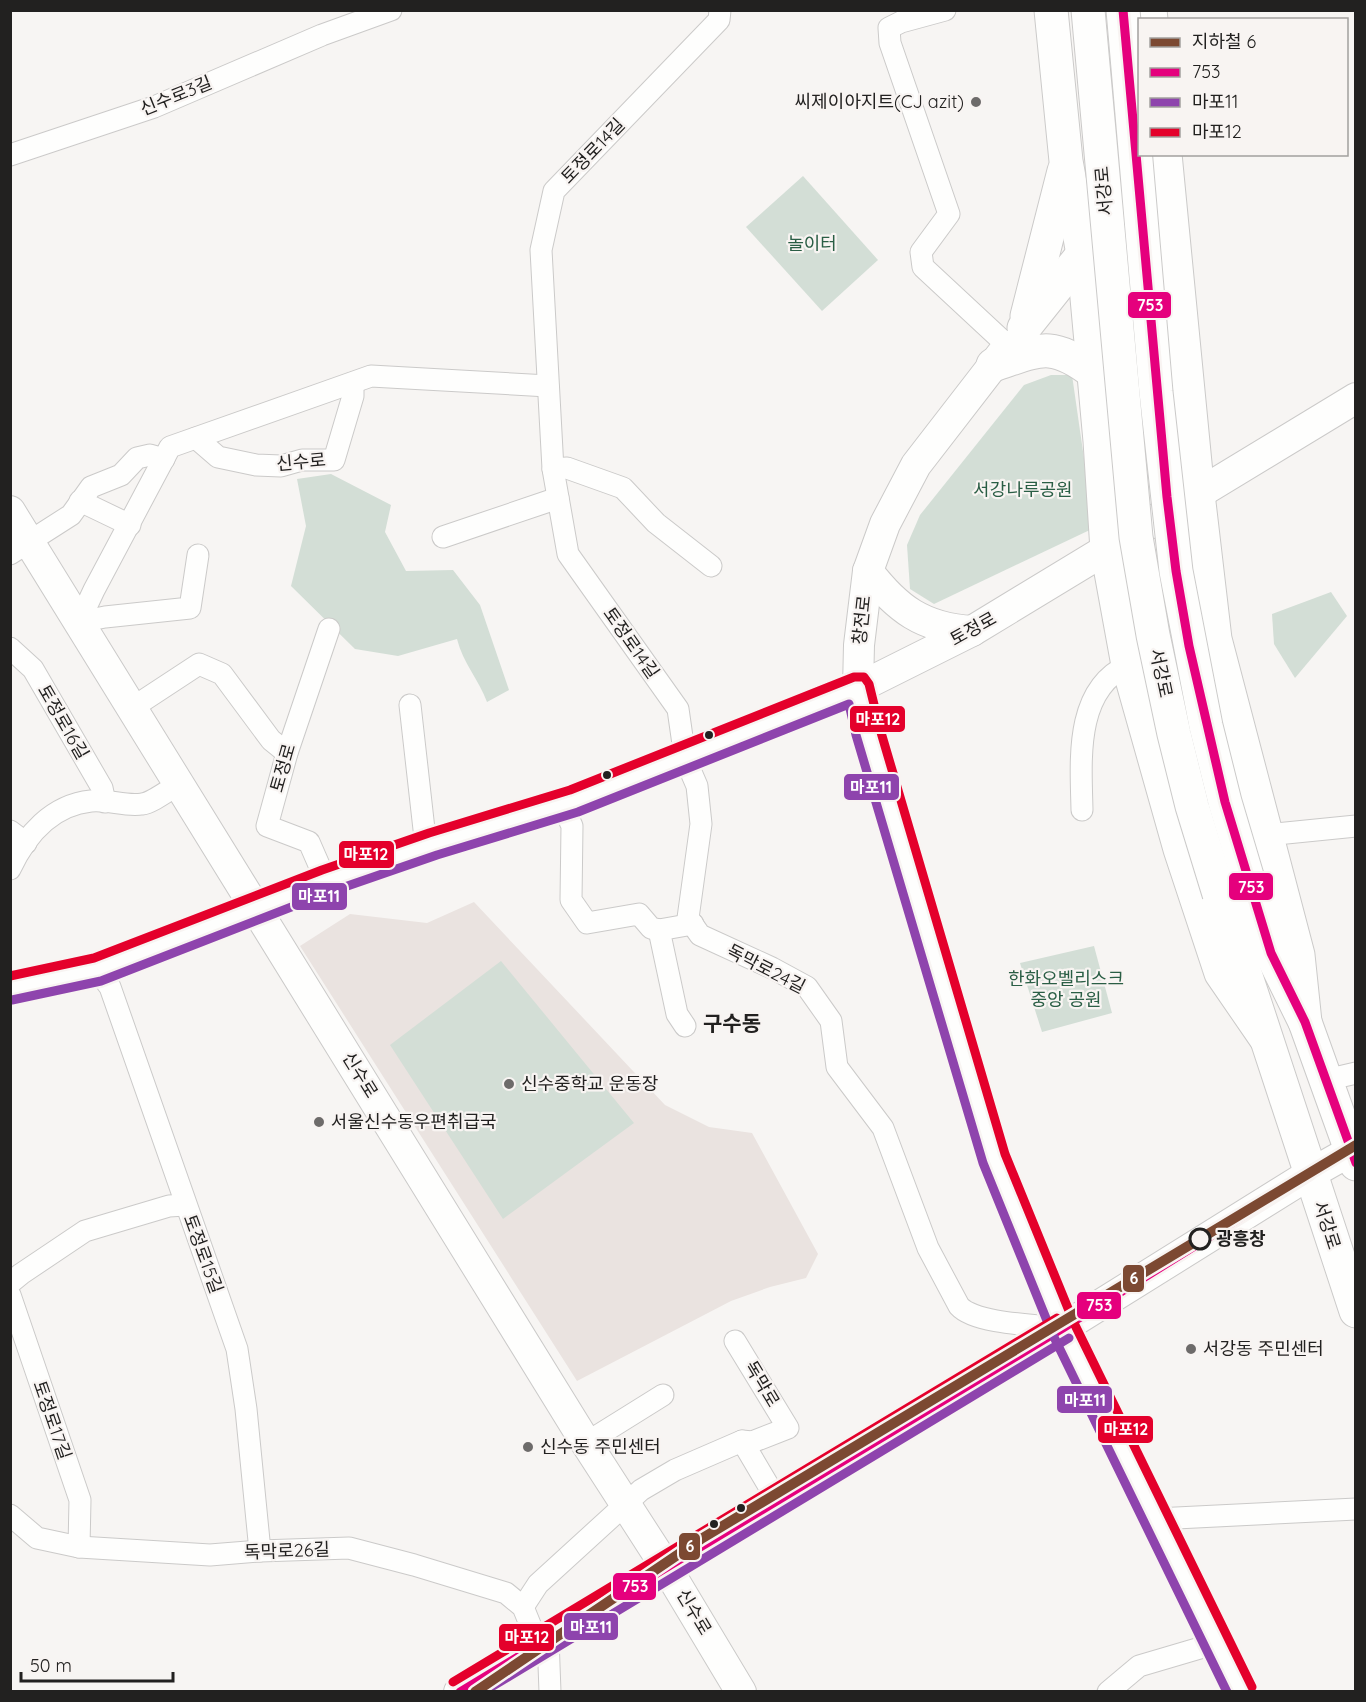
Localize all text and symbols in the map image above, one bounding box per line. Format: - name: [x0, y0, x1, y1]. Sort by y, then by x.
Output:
- legend: [1138, 18, 1348, 156]
- text: 지하철 6: [1192, 30, 1257, 53]
- text: 753: [1192, 60, 1220, 83]
- street label: 신수로3길: [136, 71, 215, 120]
- place label: 씨제이아지트(CJ azit): [795, 90, 964, 113]
- text: 마포11: [1192, 90, 1238, 113]
- marker: 씨제이아지트(CJ azit): [969, 95, 983, 109]
- street label: 토정로14길: [556, 113, 629, 188]
- text: 마포12: [1192, 120, 1242, 143]
- street label: 서강로: [1090, 165, 1117, 217]
- park label: 놀이터: [787, 232, 837, 255]
- line badge: 753: [1127, 291, 1172, 319]
- text: 753: [1137, 295, 1163, 315]
- street label: 신수로: [275, 448, 327, 475]
- park label: 서강나루공원: [973, 478, 1073, 501]
- street label: 창전로: [847, 594, 876, 646]
- street label: 토정로14길: [598, 602, 664, 683]
- street label: 토정로: [945, 606, 1000, 651]
- street label: 서강로: [1145, 646, 1178, 700]
- street label: 토정로16길: [33, 680, 94, 763]
- line badge: 마포12: [849, 705, 906, 733]
- text: 마포12: [856, 709, 900, 729]
- unlabelled marker: [703, 729, 715, 741]
- street label: 토정로: [265, 741, 300, 795]
- unlabelled marker: [601, 769, 613, 781]
- line badge: 마포11: [843, 773, 900, 801]
- text: 마포11: [850, 777, 892, 797]
- line badge: 마포12: [338, 840, 395, 869]
- text: 마포12: [344, 844, 388, 864]
- line badge: 753: [1228, 872, 1274, 901]
- text: 753: [1238, 877, 1264, 897]
- line badge: 마포11: [291, 882, 348, 911]
- text: 마포11: [298, 886, 340, 906]
- street label: 독막로24길: [723, 939, 810, 998]
- park label: 한화오벨리스크 중앙 공원: [1008, 967, 1124, 1011]
- district label: 구수동: [703, 1010, 761, 1036]
- street label: 신수로: [338, 1048, 383, 1102]
- place label: 신수중학교 운동장: [521, 1072, 658, 1095]
- marker: 신수중학교 운동장: [502, 1077, 516, 1091]
- place label: 서울신수동우편취급국: [331, 1110, 497, 1133]
- marker: 서울신수동우편취급국: [312, 1115, 326, 1129]
- street label: 서강로: [1309, 1198, 1346, 1252]
- street label: 토정로15길: [179, 1211, 228, 1297]
- place label: 광흥창: [1216, 1227, 1266, 1250]
- marker: 광흥창: [1189, 1228, 1211, 1250]
- line badge: 6: [1122, 1264, 1145, 1293]
- text: 6: [1130, 1268, 1139, 1288]
- line badge: 753: [1076, 1291, 1122, 1320]
- text: 753: [1086, 1295, 1112, 1315]
- place label: 서강동 주민센터: [1203, 1337, 1324, 1360]
- marker: 서강동 주민센터: [1184, 1342, 1198, 1356]
- street label: 독막로: [740, 1357, 785, 1411]
- street label: 토정로17길: [28, 1377, 77, 1462]
- line badge: 마포11: [1056, 1385, 1113, 1414]
- text: 마포11: [1064, 1390, 1106, 1410]
- line badge: 마포12: [1097, 1415, 1154, 1444]
- text: 마포12: [1104, 1419, 1148, 1439]
- place label: 신수동 주민센터: [540, 1435, 661, 1458]
- marker: 신수동 주민센터: [521, 1440, 535, 1454]
- unlabelled marker: [735, 1502, 747, 1514]
- unlabelled marker: [708, 1518, 720, 1530]
- line badge: 6: [678, 1532, 701, 1561]
- text: 6: [686, 1536, 695, 1556]
- street label: 독막로26길: [244, 1538, 330, 1563]
- line badge: 753: [612, 1572, 657, 1601]
- text: 753: [622, 1576, 648, 1596]
- street label: 신수로: [672, 1585, 717, 1639]
- line badge: 마포11: [563, 1612, 619, 1641]
- text: 마포11: [570, 1617, 612, 1637]
- line badge: 마포12: [498, 1623, 555, 1652]
- text: 마포12: [505, 1627, 549, 1647]
- scale bar: [21, 1645, 172, 1683]
- text: 50 m: [30, 1654, 72, 1677]

